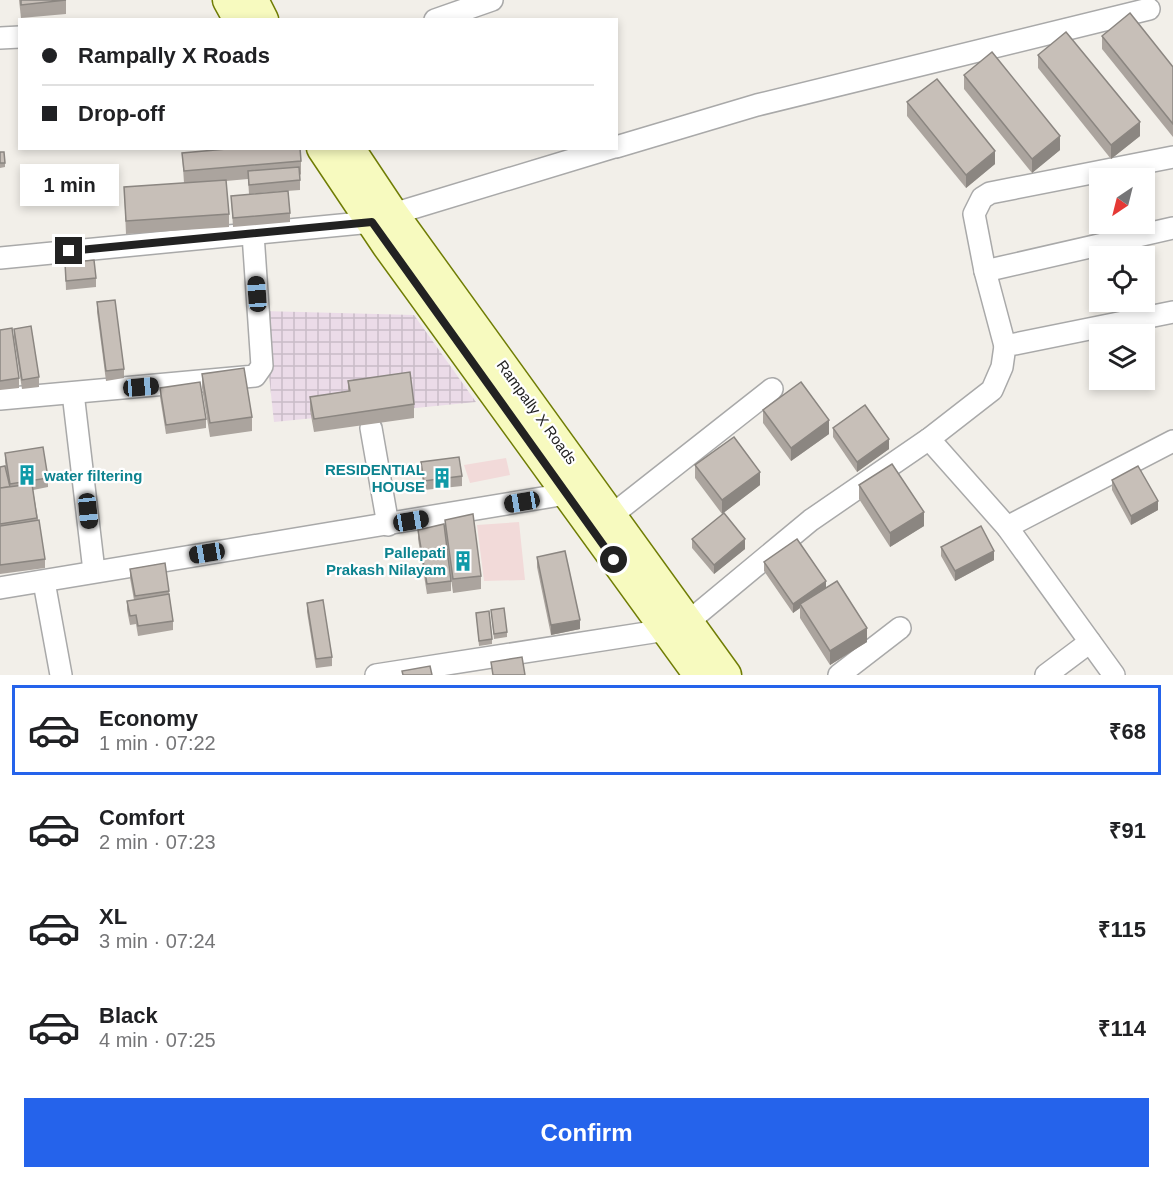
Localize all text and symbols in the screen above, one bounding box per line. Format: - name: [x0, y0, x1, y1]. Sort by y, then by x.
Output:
- text: Rampally X Roads: [78, 43, 270, 68]
- text: Drop-off: [78, 101, 165, 126]
- callout: 1 min: [20, 164, 118, 206]
- north arrow: [1089, 168, 1155, 234]
- map controls: [1089, 168, 1155, 390]
- text: 1 min: [43, 174, 96, 196]
- route end: [55, 237, 82, 264]
- button: locate: [1089, 246, 1155, 312]
- car: [247, 275, 267, 313]
- button: layers: [1089, 324, 1155, 390]
- street label: Rampally X Roads: [494, 357, 580, 467]
- car: [122, 376, 160, 398]
- place label: RESIDENTIAL HOUSE: [325, 461, 425, 495]
- building icon: water filtering: [15, 463, 39, 487]
- building icon: RESIDENTIAL HOUSE: [430, 466, 454, 490]
- place label: water filtering: [43, 467, 142, 484]
- car: [503, 490, 541, 514]
- car: [77, 492, 99, 530]
- car: [392, 509, 430, 533]
- car: [188, 541, 226, 565]
- place label: Pallepati Prakash Nilayam: [326, 544, 446, 578]
- route start: [600, 546, 627, 573]
- building icon: Pallepati Prakash Nilayam: [451, 549, 475, 573]
- icon: car: [27, 703, 81, 757]
- text: Economy: [99, 706, 198, 731]
- text: ₹68: [1109, 719, 1146, 744]
- text: 1 min · 07:22: [99, 732, 216, 754]
- icon: car: [27, 802, 81, 856]
- text: Comfort: [99, 805, 185, 830]
- text: ₹91: [1109, 818, 1146, 843]
- text: 2 min · 07:23: [99, 831, 216, 853]
- icon: car: [27, 901, 81, 955]
- text: XL: [99, 904, 127, 929]
- text: ₹115: [1098, 917, 1146, 942]
- text: 3 min · 07:24: [99, 930, 216, 952]
- icon: car: [27, 1000, 81, 1054]
- text: Black: [99, 1003, 158, 1028]
- text: ₹114: [1098, 1016, 1146, 1041]
- text: 4 min · 07:25: [99, 1029, 216, 1051]
- button: Confirm: [24, 1098, 1149, 1167]

